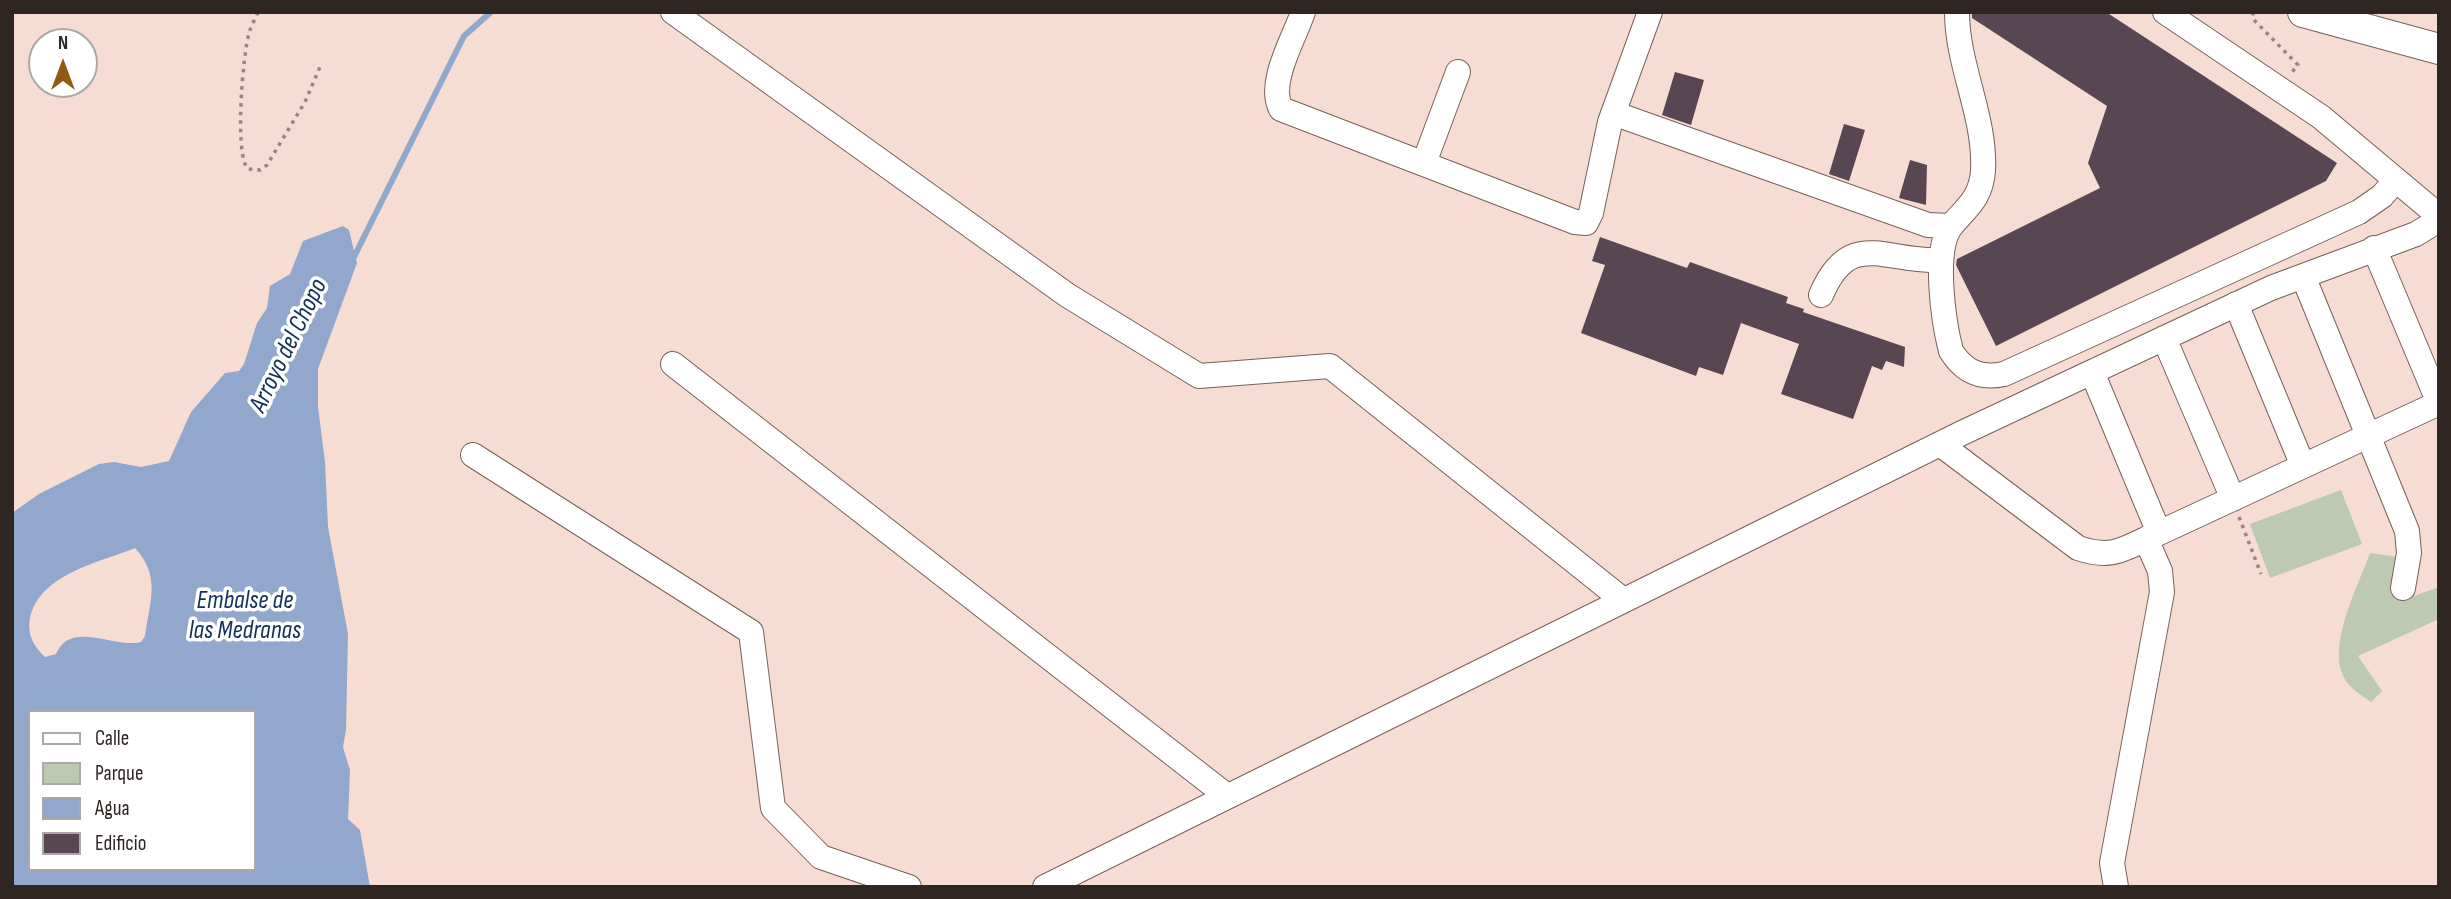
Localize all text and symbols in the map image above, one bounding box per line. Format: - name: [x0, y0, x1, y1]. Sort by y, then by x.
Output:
- north arrow: [28, 28, 98, 98]
- text: N: [58, 32, 68, 55]
- water label: Arroyo del Chopo: [243, 274, 335, 418]
- water label: Embalse de las Medranas: [189, 585, 301, 646]
- legend: [28, 710, 256, 871]
- text: Calle: [95, 726, 129, 751]
- text: Parque: [95, 761, 143, 786]
- text: Agua: [95, 796, 130, 821]
- text: Edificio: [95, 831, 146, 856]

